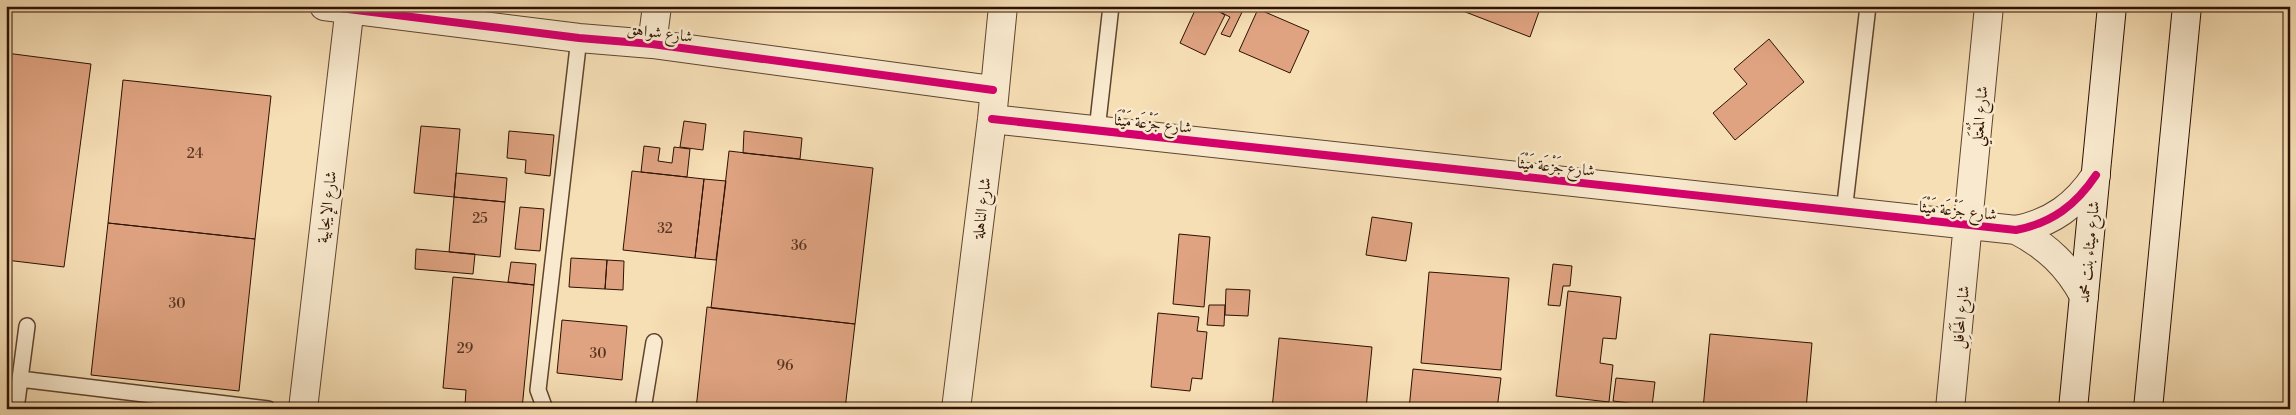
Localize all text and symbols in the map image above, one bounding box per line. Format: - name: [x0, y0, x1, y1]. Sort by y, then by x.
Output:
- street label: شارع شواهق: [625, 19, 694, 50]
- street label: شارع المُعْتَلي: [1963, 85, 1998, 148]
- street label: شارع جَزْعَة مَيْثَا: [1113, 108, 1193, 141]
- house number: 24: [187, 145, 203, 163]
- street label: شارع جَزْعَة مَيْثَا: [1516, 151, 1596, 184]
- street label: شارع الإيجابية: [313, 170, 344, 245]
- street label: شارع الناهلة: [968, 176, 999, 241]
- street label: شارع جَزْعَة مَيْثَا: [1918, 195, 1998, 228]
- street label: شارع ميثاء بنت محمد: [2074, 200, 2107, 304]
- house number: 25: [472, 210, 488, 228]
- house number: 32: [657, 220, 673, 238]
- house number: 36: [791, 237, 808, 255]
- street label: شارع المَحَافِل: [1946, 284, 1977, 350]
- house number: 30: [168, 295, 186, 313]
- house number: 29: [457, 340, 473, 358]
- house number: 30: [589, 345, 607, 363]
- house number: 96: [777, 357, 794, 375]

